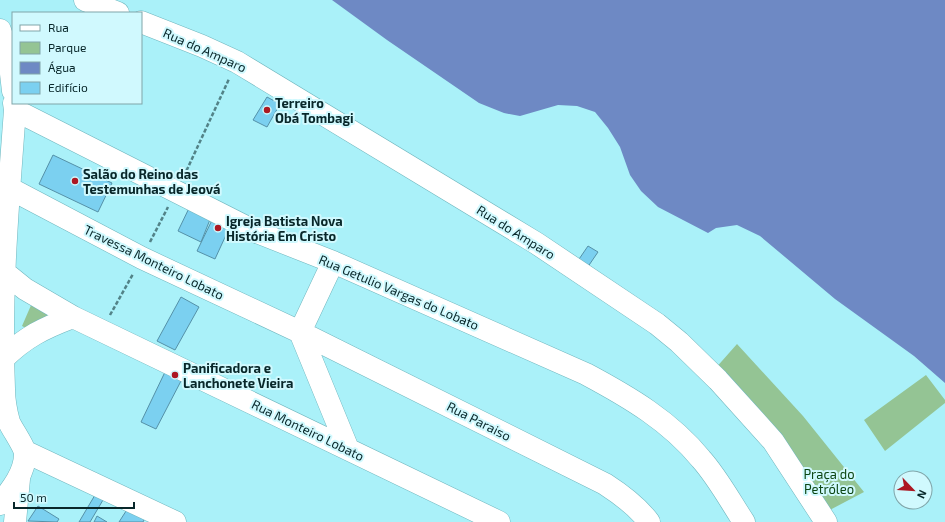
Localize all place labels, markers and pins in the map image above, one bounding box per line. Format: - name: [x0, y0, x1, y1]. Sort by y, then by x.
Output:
- place label: Terreiro Obá Tombagi: [275, 95, 354, 126]
- marker: Terreiro Obá Tombagi: [262, 105, 272, 115]
- place label: Salão do Reino das Testemunhas de Jeová: [83, 166, 220, 197]
- marker: Salão do Reino das Testemunhas de Jeová: [70, 176, 80, 186]
- place label: Igreja Batista Nova História Em Cristo: [226, 213, 343, 244]
- marker: Igreja Batista Nova História Em Cristo: [213, 223, 223, 233]
- place label: Panificadora e Lanchonete Vieira: [183, 360, 293, 391]
- marker: Panificadora e Lanchonete Vieira: [170, 370, 180, 380]

